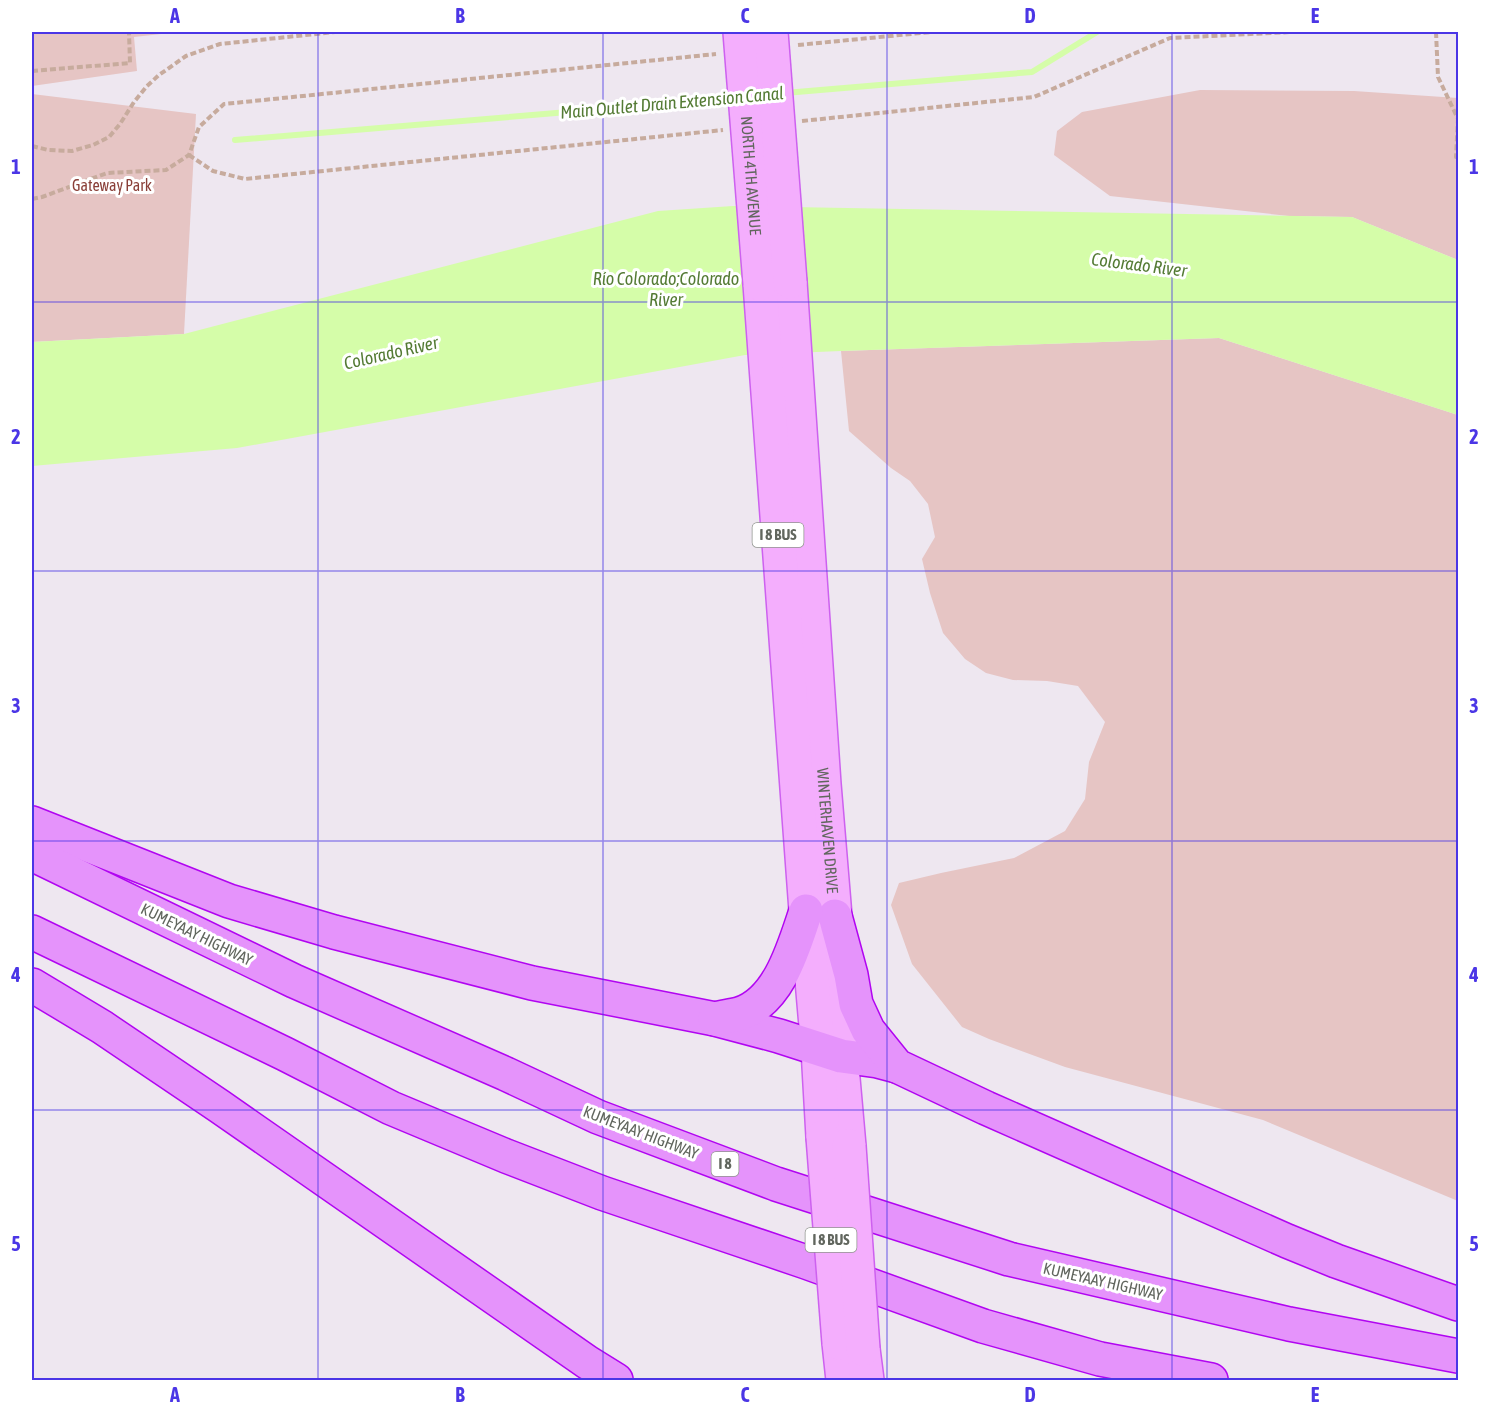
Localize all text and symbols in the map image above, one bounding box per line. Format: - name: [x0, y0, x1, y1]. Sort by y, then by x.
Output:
- text: A: [169, 4, 180, 27]
- text: B: [455, 4, 465, 27]
- text: C: [741, 4, 750, 27]
- text: D: [1024, 4, 1036, 27]
- text: E: [1311, 4, 1320, 27]
- water label: Main Outlet Drain Extension Canal: [559, 82, 785, 123]
- street label: NORTH 4TH AVENUE: [738, 115, 765, 236]
- text: 1: [11, 155, 21, 178]
- text: 1: [1469, 155, 1479, 178]
- park label: Gateway Park: [72, 176, 152, 195]
- water label: Colorado River: [1090, 248, 1189, 281]
- water label: Río Colorado;Colorado River: [593, 268, 739, 310]
- water label: Colorado River: [342, 331, 441, 374]
- text: 2: [11, 425, 21, 448]
- text: 2: [1469, 425, 1479, 448]
- road number: I 8 BUS: [752, 523, 804, 547]
- text: 3: [11, 694, 21, 717]
- text: 3: [1469, 694, 1479, 717]
- street label: WINTERHAVEN DRIVE: [814, 767, 842, 894]
- street label: KUMEYAAY HIGHWAY: [138, 899, 257, 969]
- text: 4: [10, 963, 21, 986]
- text: 4: [1468, 963, 1479, 986]
- street label: KUMEYAAY HIGHWAY: [581, 1102, 702, 1163]
- road number: I 8: [712, 1152, 738, 1176]
- road number: I 8 BUS: [806, 1228, 856, 1252]
- text: 5: [11, 1232, 21, 1255]
- text: 5: [1469, 1232, 1479, 1255]
- street label: KUMEYAAY HIGHWAY: [1042, 1259, 1165, 1304]
- text: A: [169, 1383, 180, 1406]
- text: B: [455, 1383, 465, 1406]
- text: C: [741, 1383, 750, 1406]
- text: D: [1024, 1383, 1036, 1406]
- text: E: [1311, 1383, 1320, 1406]

